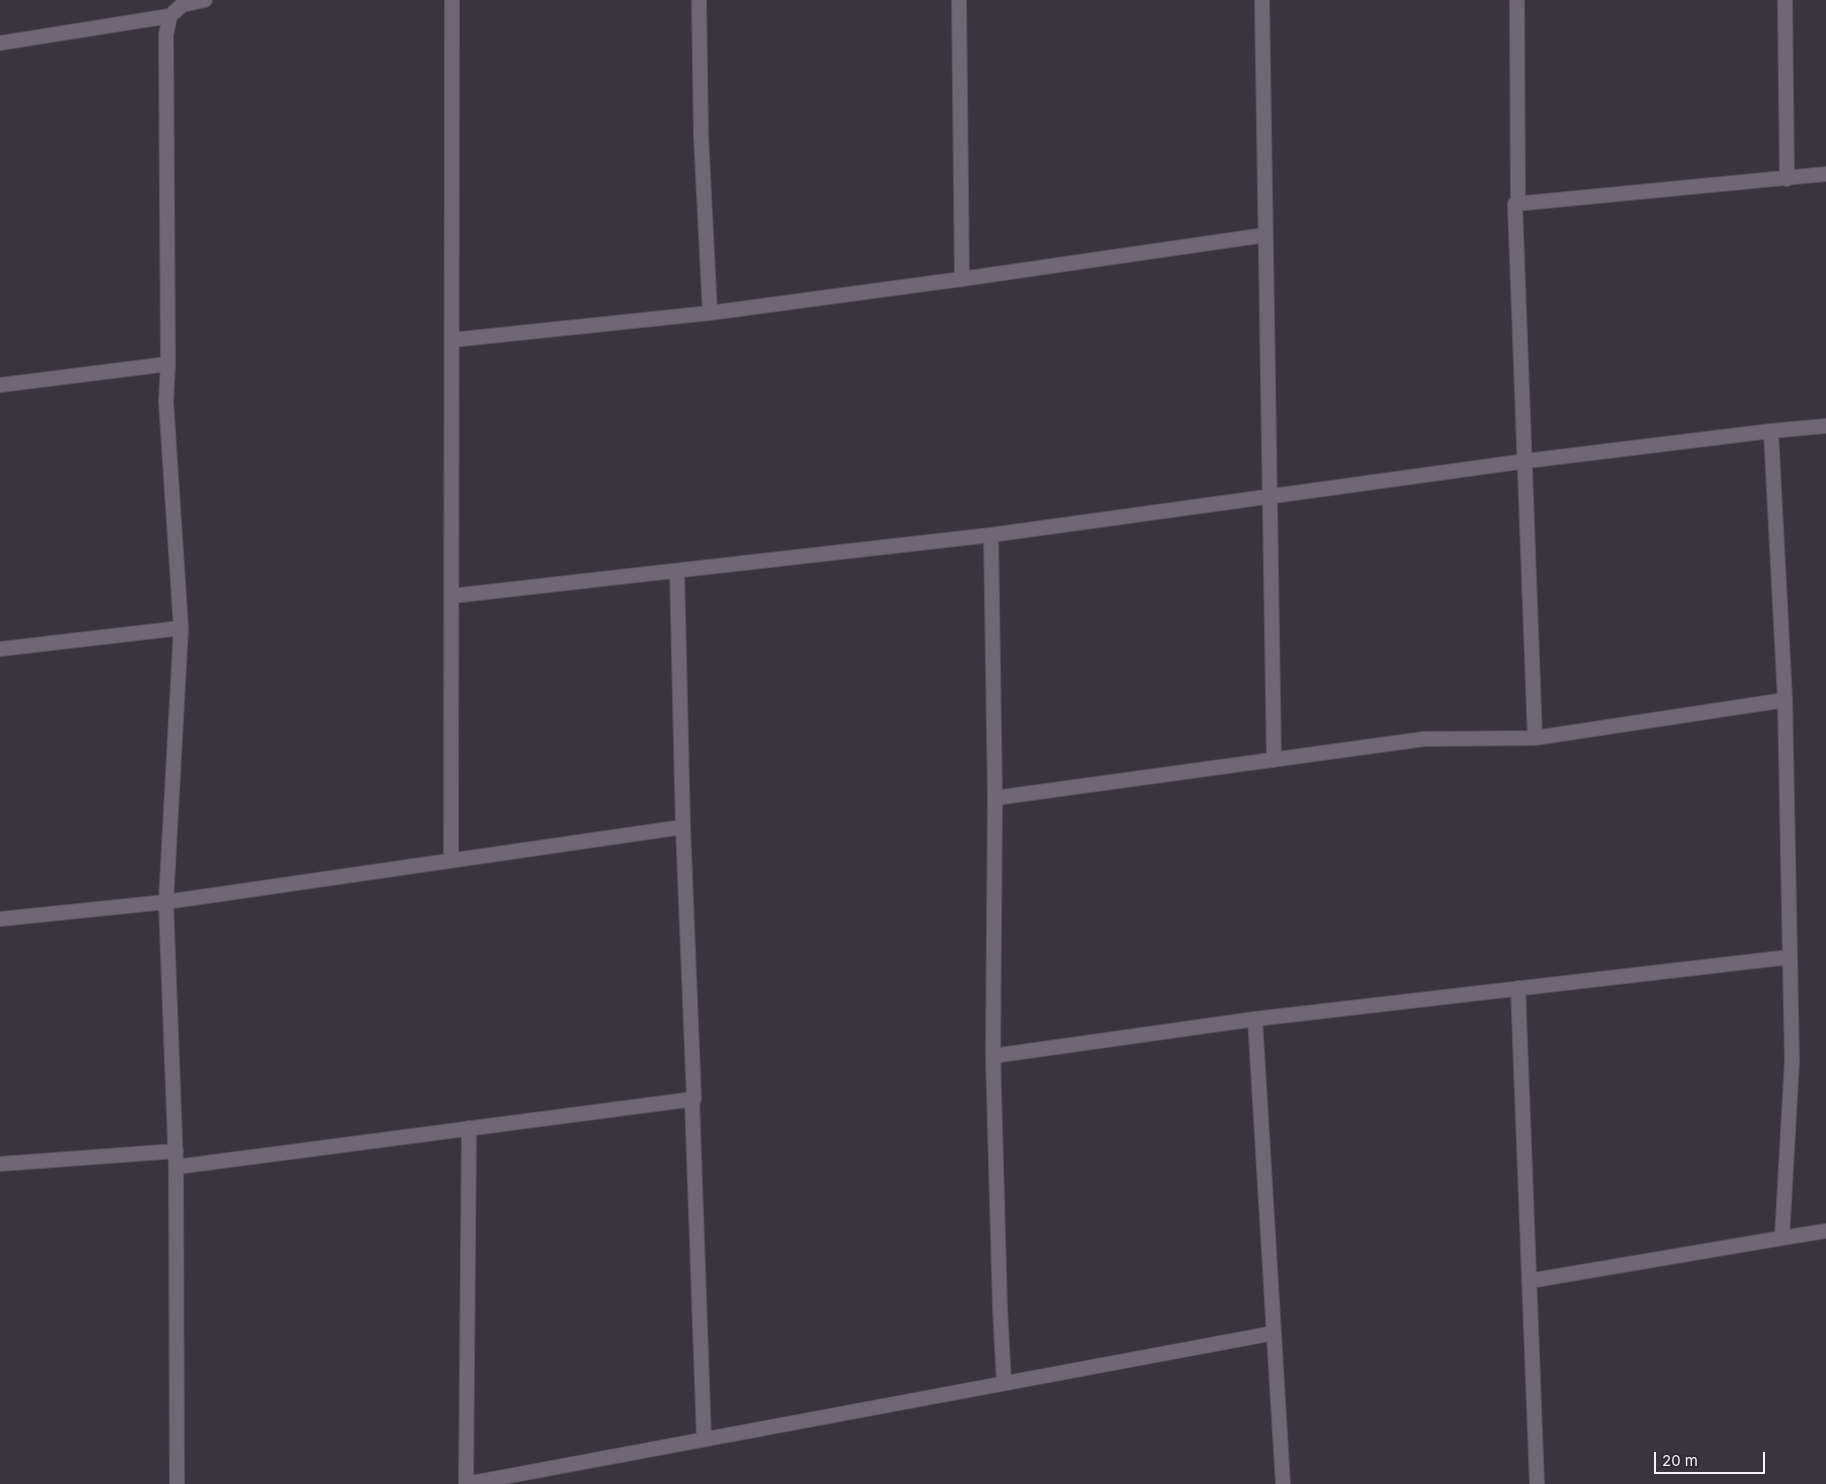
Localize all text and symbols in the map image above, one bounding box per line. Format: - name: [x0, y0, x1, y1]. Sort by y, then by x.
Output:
- scale bar: [1656, 1442, 1767, 1474]
- text: 20 m: [1662, 1451, 1698, 1470]

